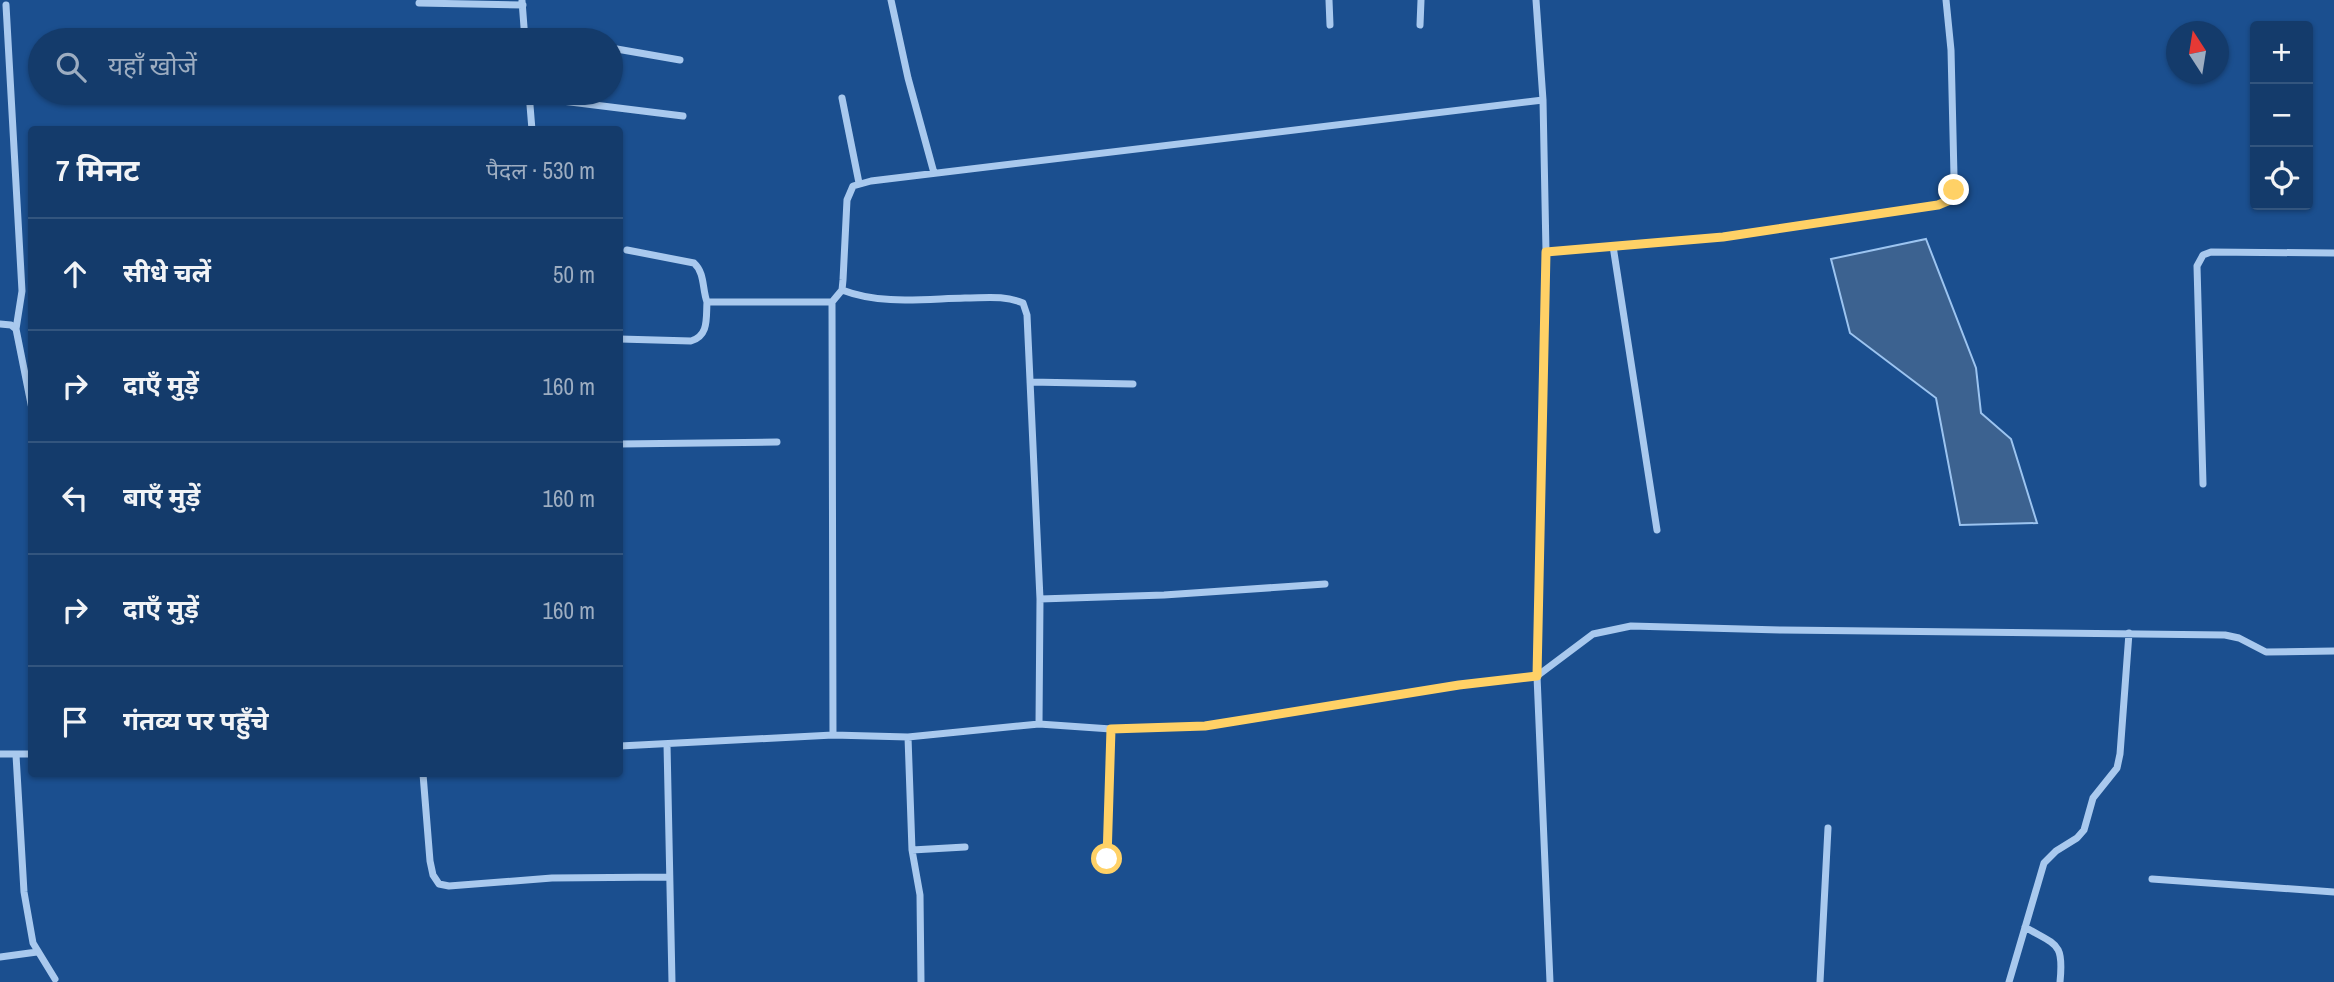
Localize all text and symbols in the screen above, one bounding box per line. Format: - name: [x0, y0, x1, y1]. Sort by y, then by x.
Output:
- north arrow: [2166, 21, 2229, 84]
- map controls: [2250, 21, 2313, 210]
- button: +: [2250, 21, 2313, 84]
- search box: [28, 28, 623, 105]
- icon: search: [52, 48, 90, 86]
- text: यहाँ खोजें: [108, 48, 197, 83]
- button: −: [2250, 84, 2313, 147]
- button: locate: [2250, 147, 2313, 210]
- text: 7 मिनट: [56, 150, 140, 190]
- text: पैदल · 530 m: [486, 155, 595, 186]
- route end: [1938, 174, 1969, 205]
- icon: ahead: [56, 255, 94, 293]
- text: सीधे चलें: [123, 255, 211, 290]
- text: 50 m: [553, 259, 595, 290]
- icon: right: [56, 367, 94, 405]
- text: दाएँ मुड़ें: [123, 367, 199, 402]
- text: 160 m: [543, 371, 595, 402]
- icon: left: [56, 479, 94, 517]
- text: बाएँ मुड़ें: [123, 479, 200, 514]
- text: 160 m: [543, 483, 595, 514]
- icon: right: [56, 591, 94, 629]
- text: दाएँ मुड़ें: [123, 591, 199, 626]
- text: 160 m: [543, 595, 595, 626]
- icon: arrive: [56, 703, 94, 741]
- text: गंतव्य पर पहुँचे: [123, 703, 269, 738]
- route start: [1091, 843, 1122, 874]

